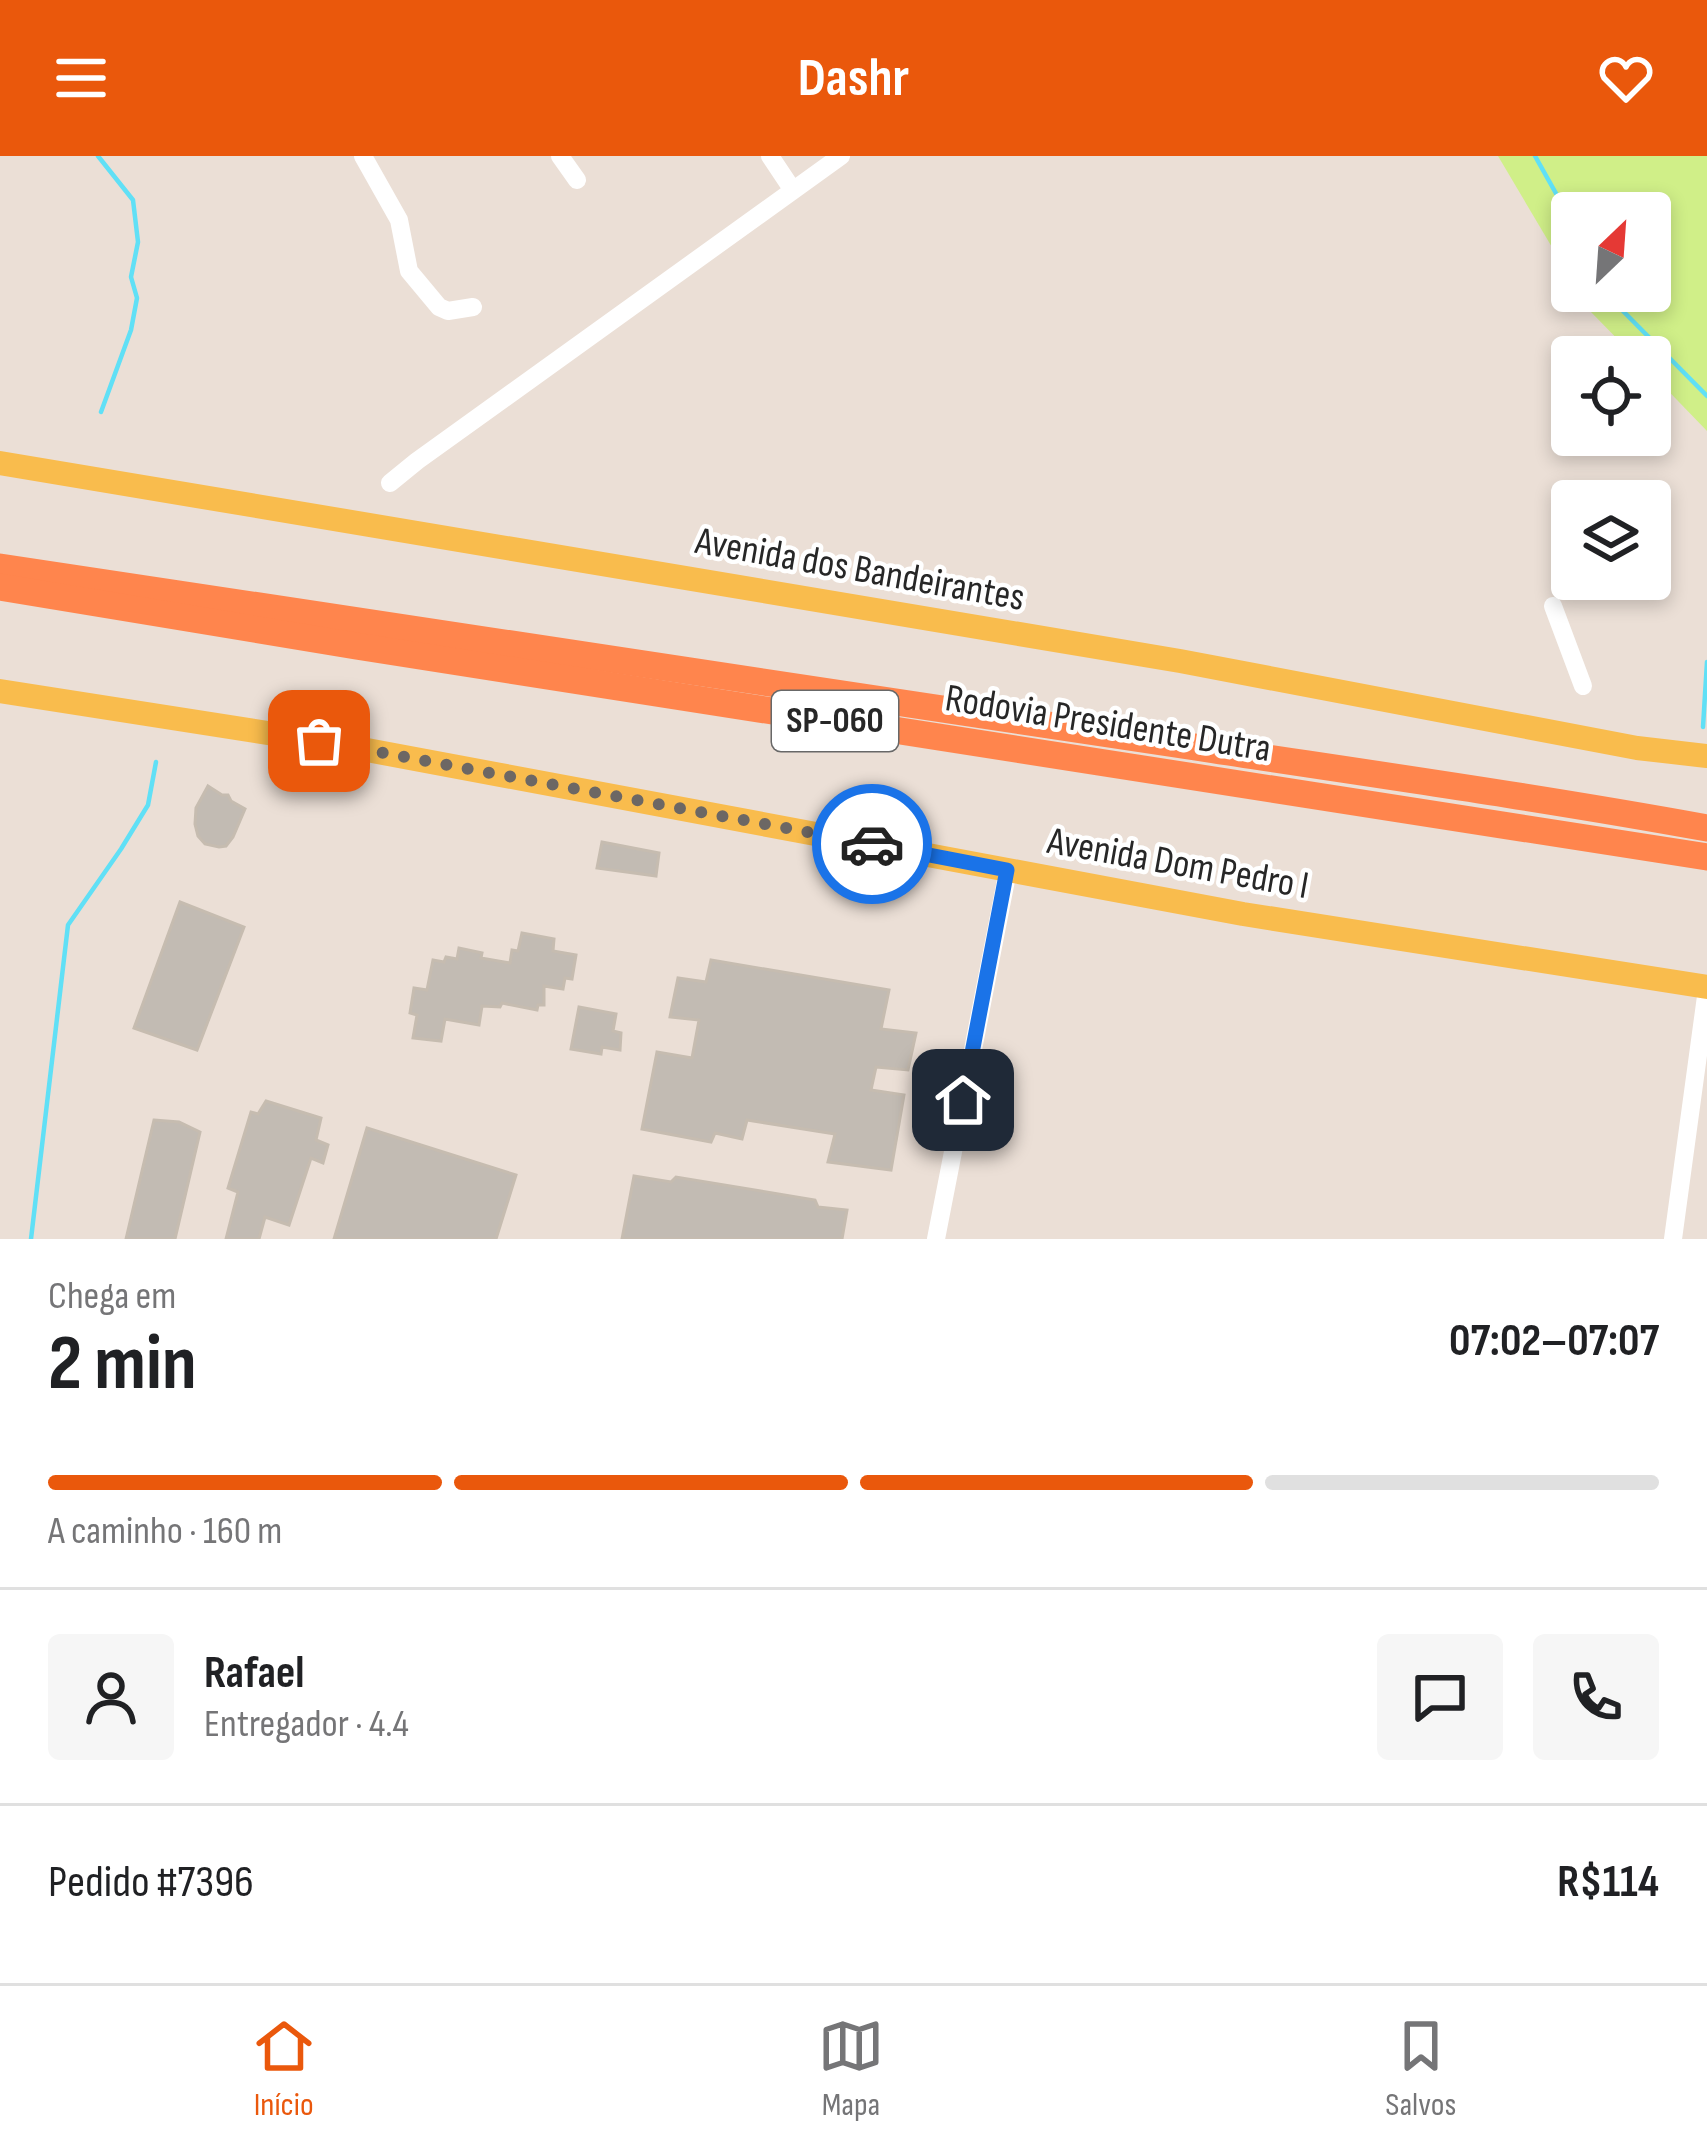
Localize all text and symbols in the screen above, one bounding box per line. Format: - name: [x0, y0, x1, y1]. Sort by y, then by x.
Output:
- icon: menu: [48, 45, 114, 111]
- icon: heart: [1593, 45, 1659, 111]
- text: Dashr: [798, 46, 909, 111]
- north arrow: [1551, 192, 1671, 312]
- map controls: [1551, 192, 1671, 600]
- button: locate: [1551, 336, 1671, 456]
- button: layers: [1551, 480, 1671, 600]
- street label: Avenida dos Bandeirantes: [691, 518, 1028, 622]
- street label: Rodovia Presidente Dutra: [942, 675, 1274, 773]
- pin: [268, 690, 370, 792]
- road number: SP-060: [772, 691, 898, 751]
- icon: bag: [286, 708, 352, 774]
- courier: [812, 784, 932, 904]
- icon: car: [839, 811, 905, 877]
- street label: Avenida Dom Pedro I: [1043, 818, 1312, 910]
- pin: [912, 1049, 1014, 1151]
- icon: home: [930, 1067, 996, 1133]
- text: Chega em: [48, 1273, 176, 1320]
- text: 07:02–07:07: [1449, 1314, 1659, 1369]
- text: 2 min: [48, 1318, 197, 1411]
- text: A caminho · 160 m: [48, 1508, 282, 1555]
- button: person: [48, 1634, 174, 1760]
- button: chat: [1377, 1634, 1503, 1760]
- button: phone: [1533, 1634, 1659, 1760]
- text: Rafael: [204, 1646, 304, 1701]
- text: Entregador · 4.4: [204, 1701, 409, 1748]
- text: Pedido #7396: [48, 1855, 254, 1910]
- text: R$114: [1557, 1855, 1659, 1910]
- tab: Início: [251, 2013, 317, 2125]
- tab: Mapa: [818, 2013, 884, 2125]
- tab: Salvos: [1385, 2013, 1456, 2125]

